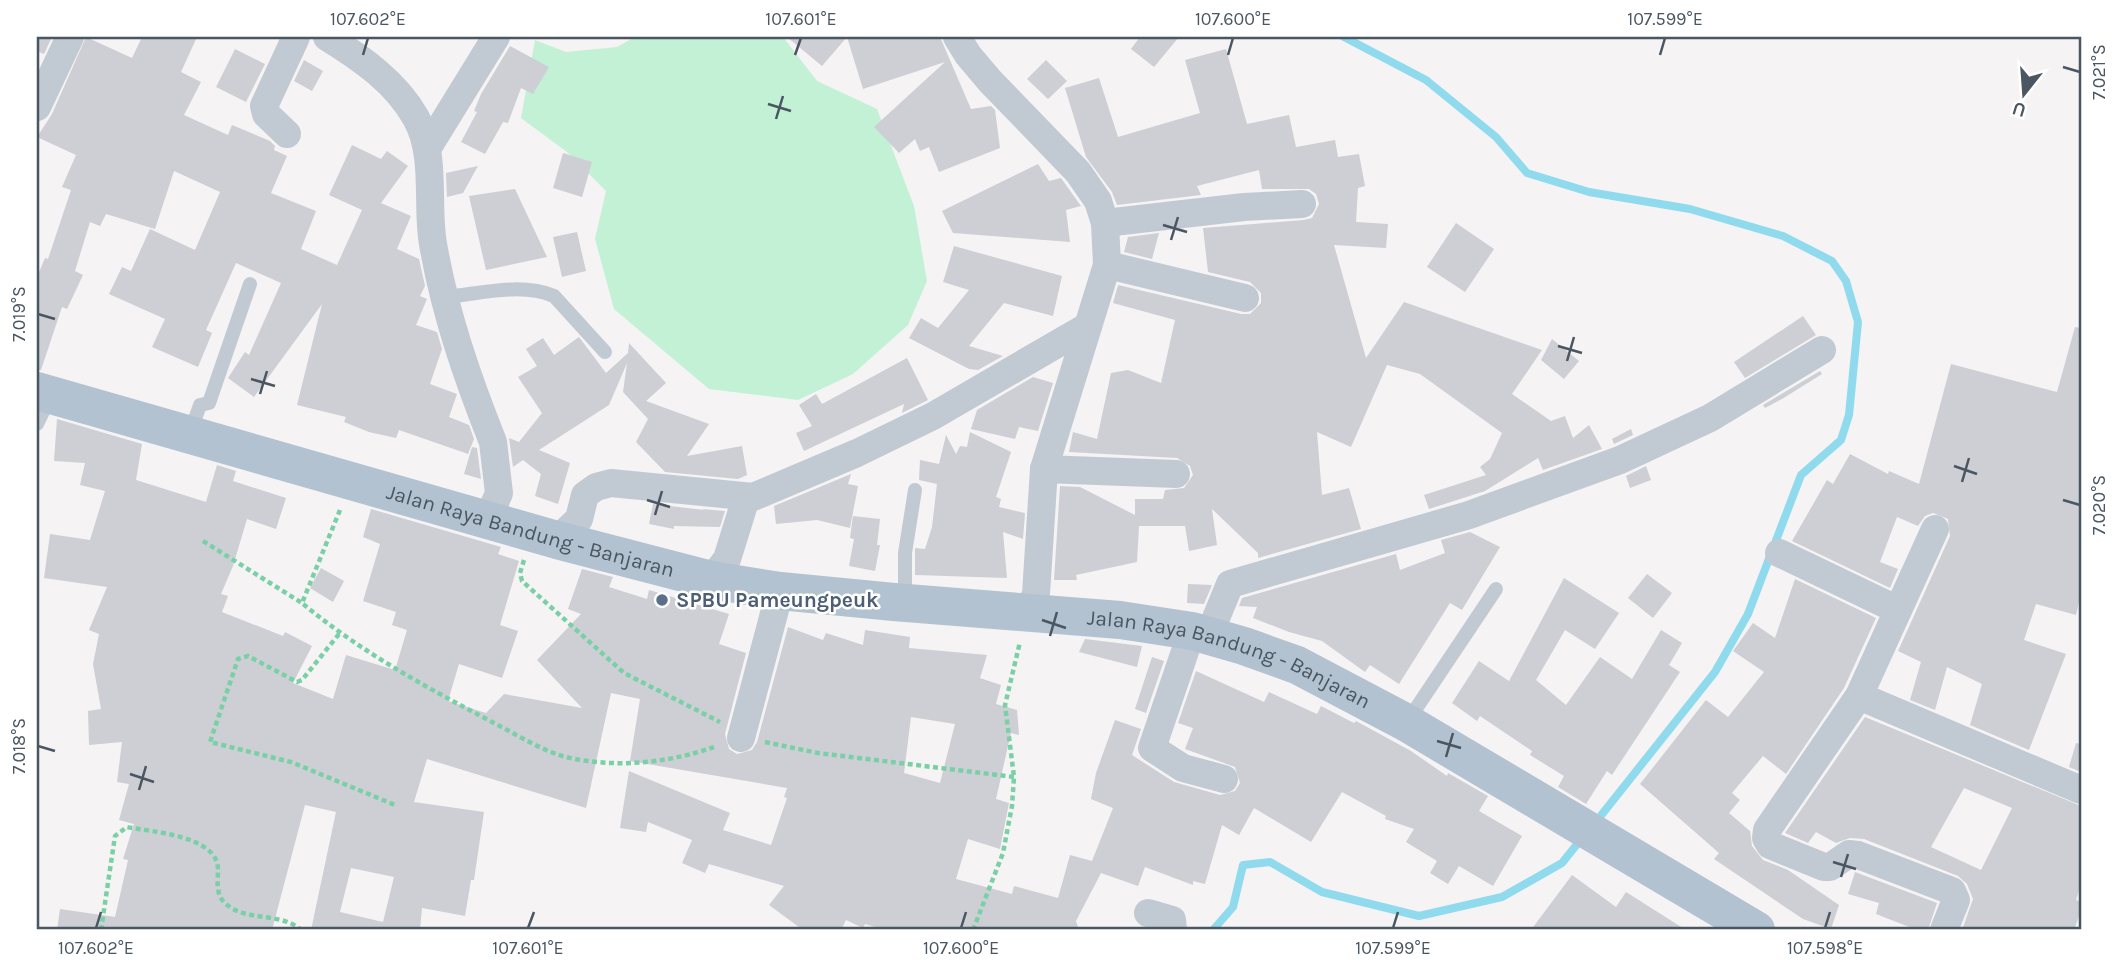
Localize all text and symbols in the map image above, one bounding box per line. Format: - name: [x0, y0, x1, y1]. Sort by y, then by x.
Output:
- text: 107.602°E: [330, 8, 406, 30]
- text: 107.601°E: [765, 8, 837, 30]
- text: 107.600°E: [1195, 8, 1271, 30]
- text: 107.599°E: [1627, 8, 1703, 30]
- text: 7.021°S: [2088, 44, 2110, 100]
- north arrow: [1988, 60, 2058, 130]
- text: U: [2010, 97, 2029, 122]
- text: 7.019°S: [8, 286, 30, 342]
- text: 7.020°S: [2088, 475, 2110, 535]
- street label: Jalan Raya Bandung - Banjaran: [384, 480, 677, 582]
- place label: SPBU Pameungpeuk: [676, 588, 879, 612]
- marker: SPBU Pameungpeuk: [654, 592, 670, 608]
- street label: Jalan Raya Bandung - Banjaran: [1086, 605, 1375, 714]
- text: 7.018°S: [8, 718, 30, 774]
- text: 107.602°E: [58, 937, 134, 959]
- text: 107.601°E: [492, 937, 564, 959]
- text: 107.600°E: [923, 937, 999, 959]
- text: 107.599°E: [1355, 937, 1431, 959]
- text: 107.598°E: [1787, 937, 1863, 959]

